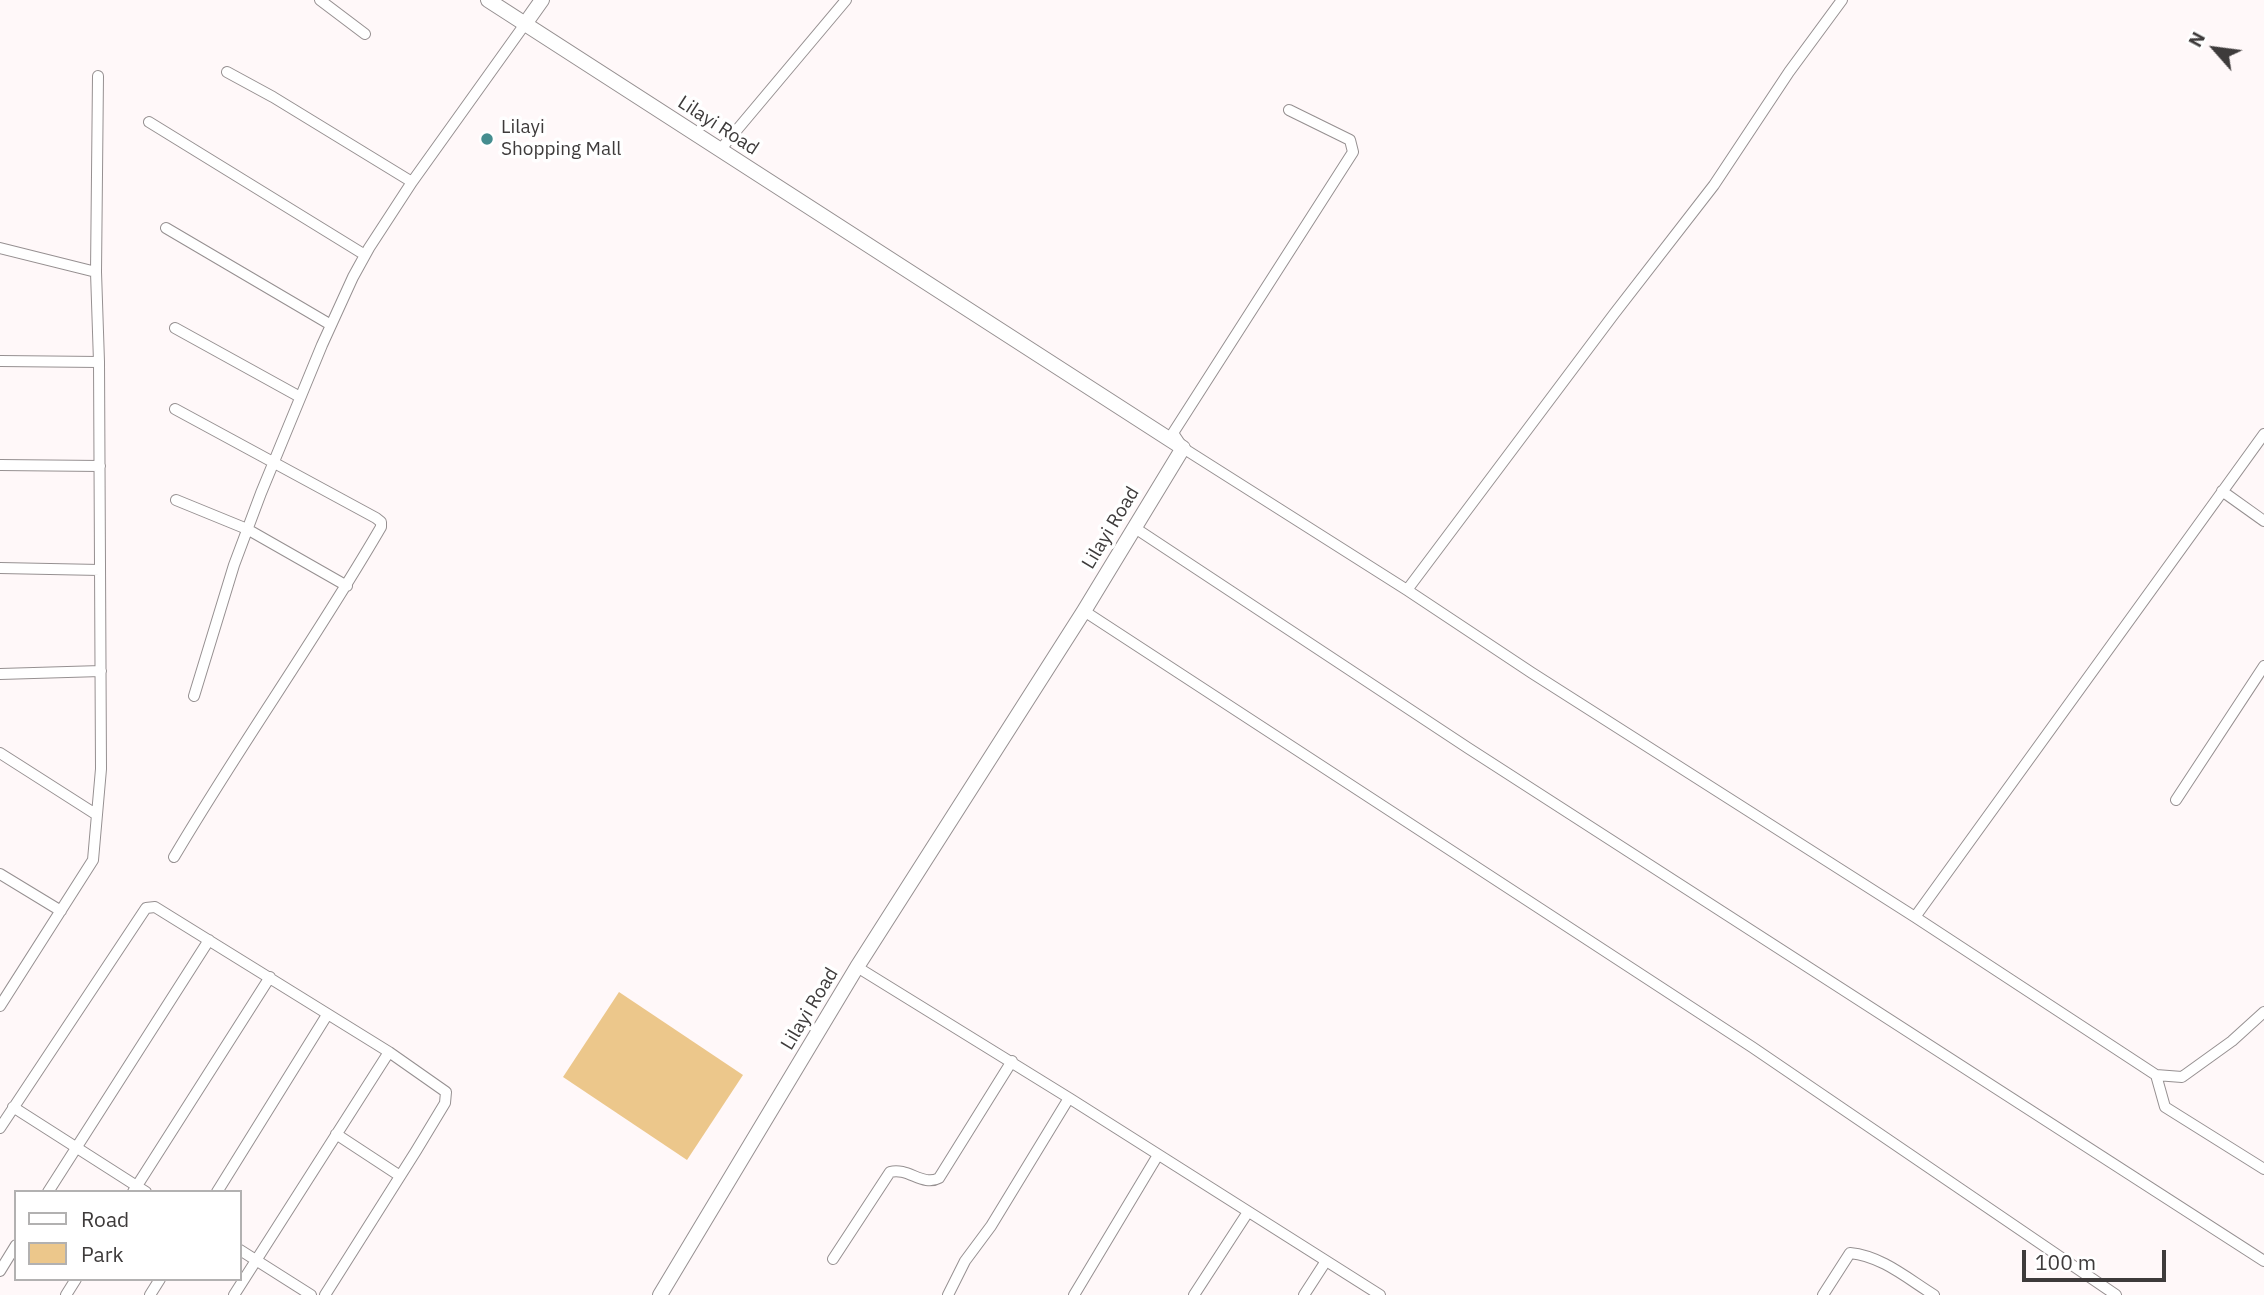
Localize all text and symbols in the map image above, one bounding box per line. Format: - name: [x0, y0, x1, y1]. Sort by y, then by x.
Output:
- north arrow: [2180, 14, 2250, 84]
- text: N: [2183, 27, 2210, 51]
- street label: Lilayi Road: [673, 91, 763, 161]
- place label: Lilayi Shopping Mall: [501, 117, 621, 161]
- marker: Lilayi Shopping Mall: [479, 131, 495, 147]
- street label: Lilayi Road: [1078, 483, 1144, 573]
- street label: Lilayi Road: [777, 964, 843, 1054]
- legend: [14, 1190, 242, 1281]
- text: Road: [81, 1205, 129, 1233]
- scale bar: [2026, 1236, 2170, 1280]
- text: Park: [81, 1240, 124, 1268]
- text: 100 m: [2035, 1248, 2096, 1276]

